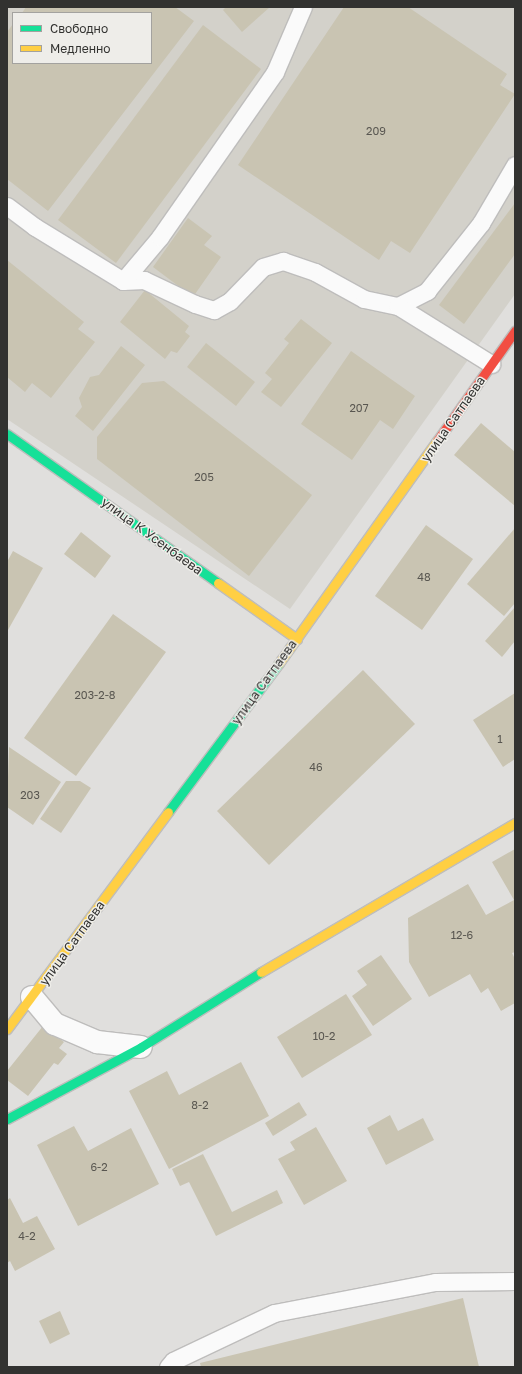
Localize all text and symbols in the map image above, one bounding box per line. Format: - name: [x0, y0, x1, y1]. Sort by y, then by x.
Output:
- legend: [12, 12, 152, 64]
- text: Свободно: [50, 21, 108, 36]
- text: Медленно: [50, 41, 110, 56]
- house number: 209: [366, 124, 386, 138]
- street label: улица Сатпаева: [418, 373, 488, 465]
- house number: 207: [349, 401, 369, 415]
- house number: 205: [194, 470, 214, 484]
- street label: улица К Усенбаева: [98, 494, 206, 578]
- house number: 48: [417, 570, 431, 584]
- street label: улица Сатпаева: [228, 637, 300, 727]
- house number: 203-2-8: [74, 688, 116, 702]
- house number: 1: [497, 732, 503, 746]
- house number: 46: [309, 760, 323, 774]
- house number: 203: [20, 788, 40, 802]
- street label: улица Сатпаева: [36, 898, 108, 988]
- house number: 12-6: [451, 928, 473, 942]
- house number: 10-2: [313, 1029, 335, 1043]
- house number: 8-2: [191, 1098, 209, 1112]
- house number: 6-2: [90, 1160, 108, 1174]
- house number: 4-2: [18, 1229, 36, 1243]

